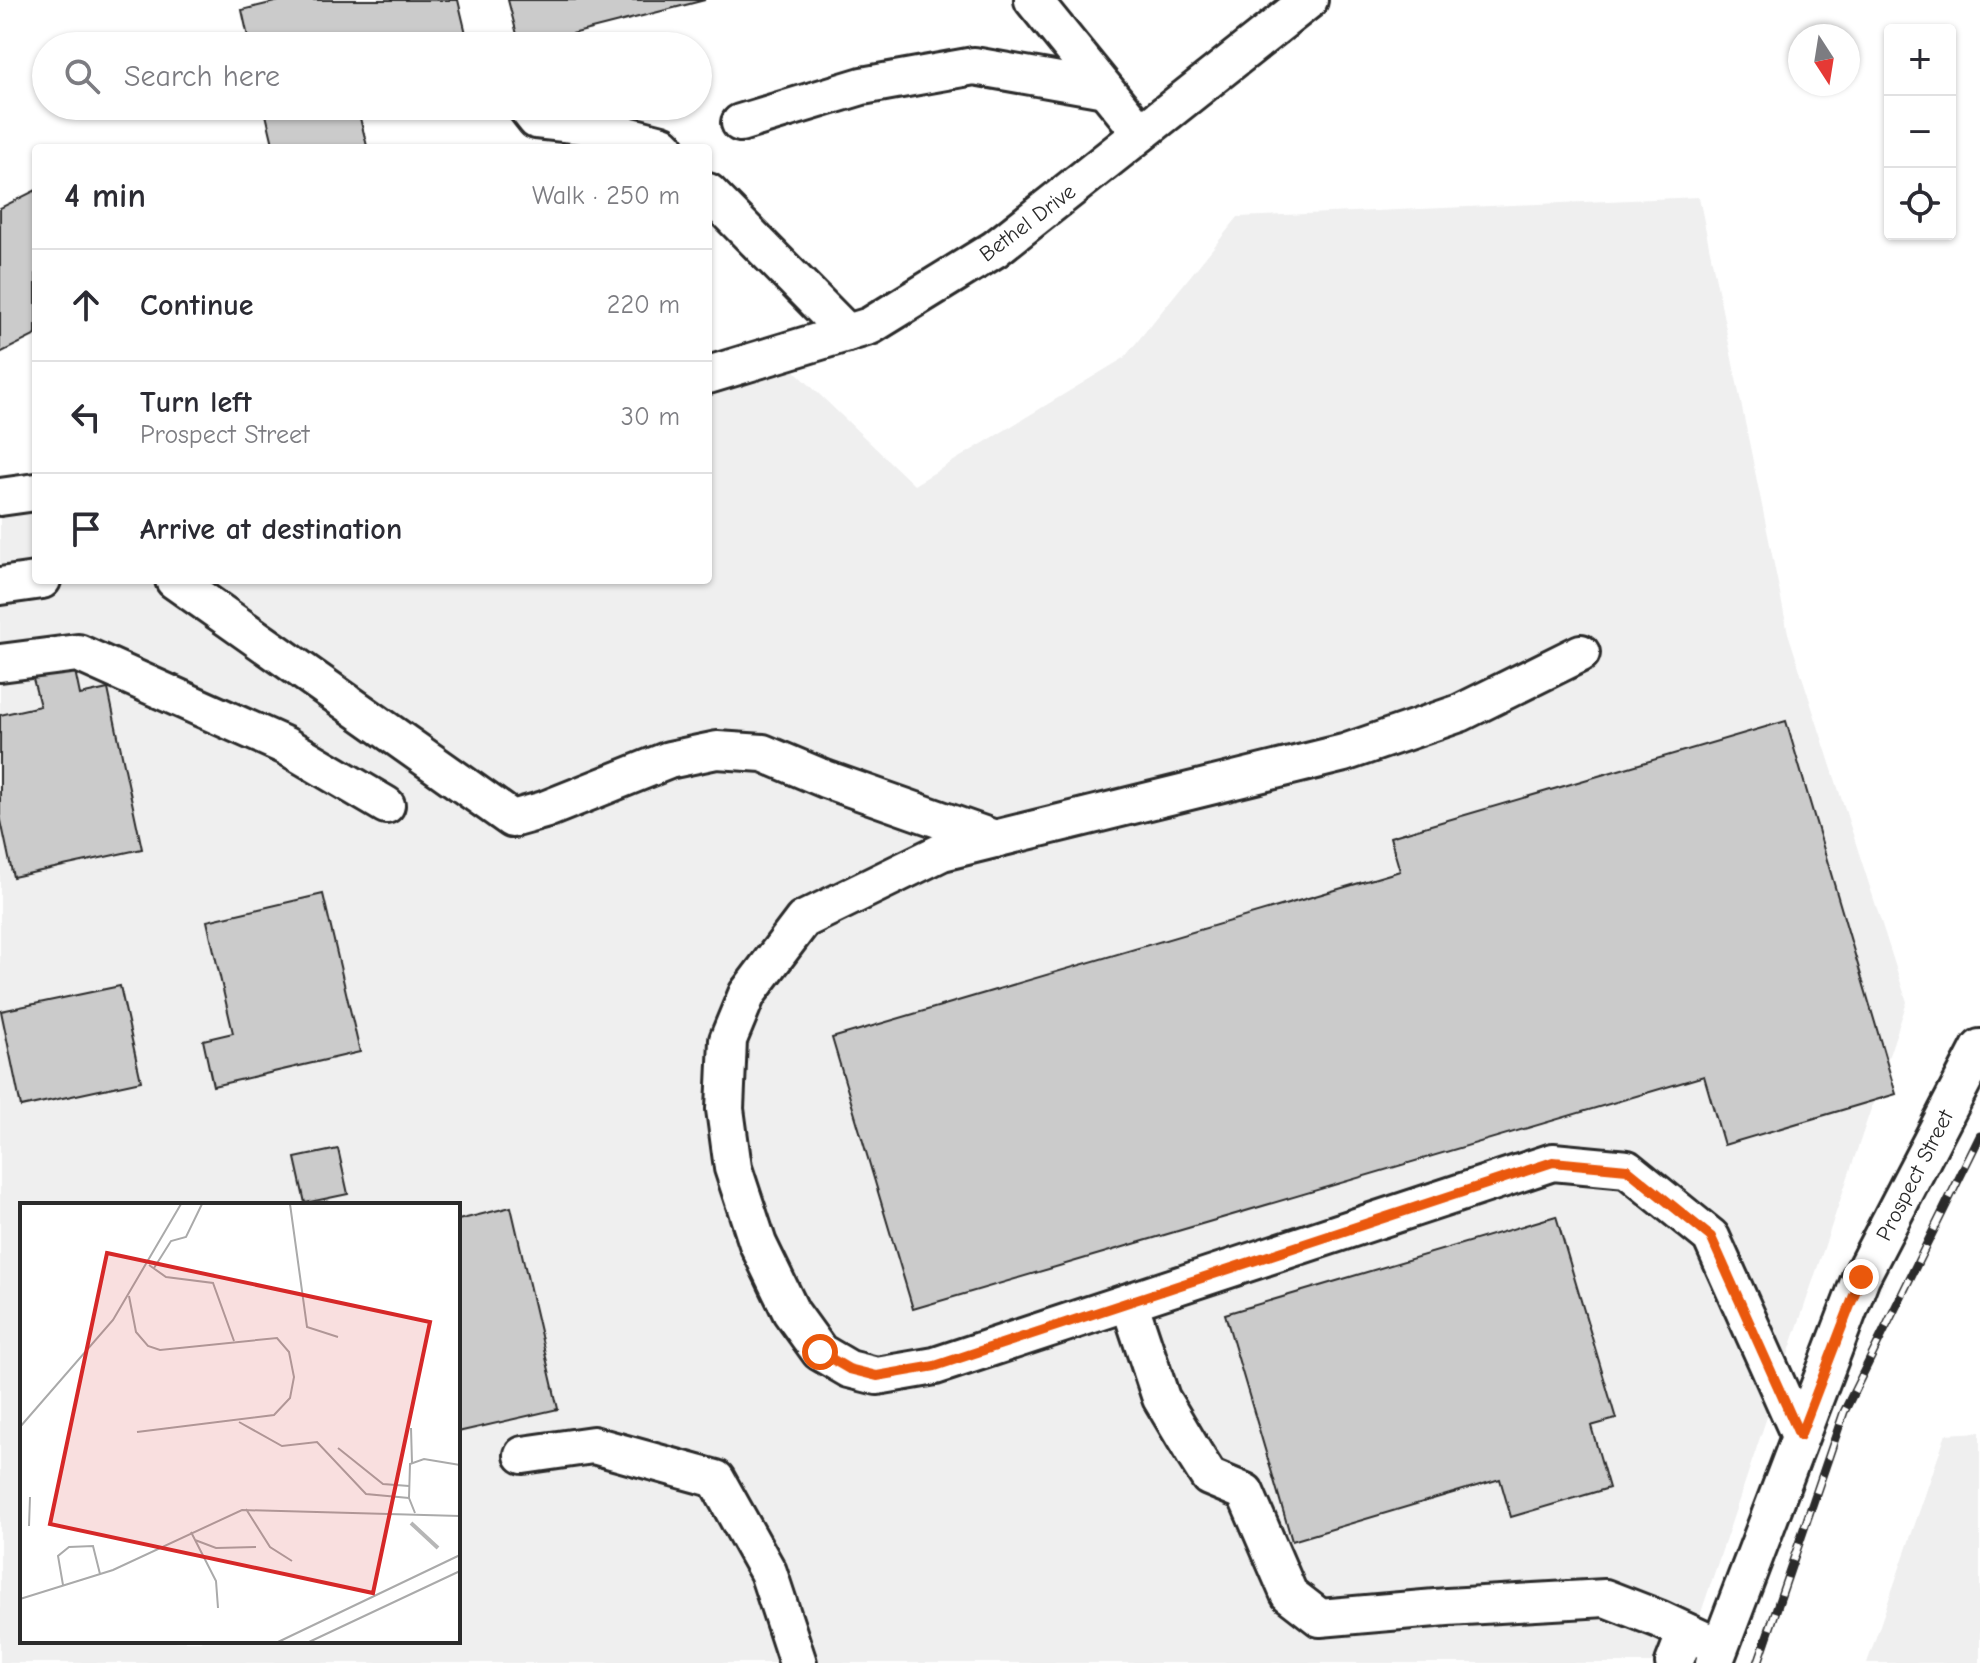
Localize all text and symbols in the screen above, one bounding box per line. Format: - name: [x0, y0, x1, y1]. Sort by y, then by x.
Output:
- north arrow: [1788, 24, 1860, 96]
- map controls: [1884, 24, 1956, 240]
- button: +: [1884, 24, 1956, 96]
- search box: [32, 32, 712, 120]
- icon: search: [60, 54, 104, 98]
- text: Search here: [124, 59, 280, 94]
- button: −: [1884, 96, 1956, 168]
- button: locate: [1884, 168, 1956, 240]
- text: 4 min: [64, 176, 146, 216]
- street label: Bethel Drive: [975, 178, 1081, 267]
- text: Walk · 250 m: [532, 181, 680, 211]
- icon: ahead: [64, 283, 108, 327]
- text: Continue: [140, 288, 254, 323]
- text: 220 m: [607, 290, 680, 320]
- text: Turn left: [140, 385, 252, 420]
- icon: left: [64, 395, 108, 439]
- text: 30 m: [621, 402, 680, 432]
- text: Prospect Street: [140, 420, 309, 450]
- icon: arrive: [64, 507, 108, 551]
- text: Arrive at destination: [140, 512, 402, 547]
- street label: Prospect Street: [1871, 1105, 1959, 1245]
- inset map: [20, 1203, 460, 1643]
- route end: [1843, 1259, 1879, 1295]
- route start: [802, 1334, 838, 1370]

